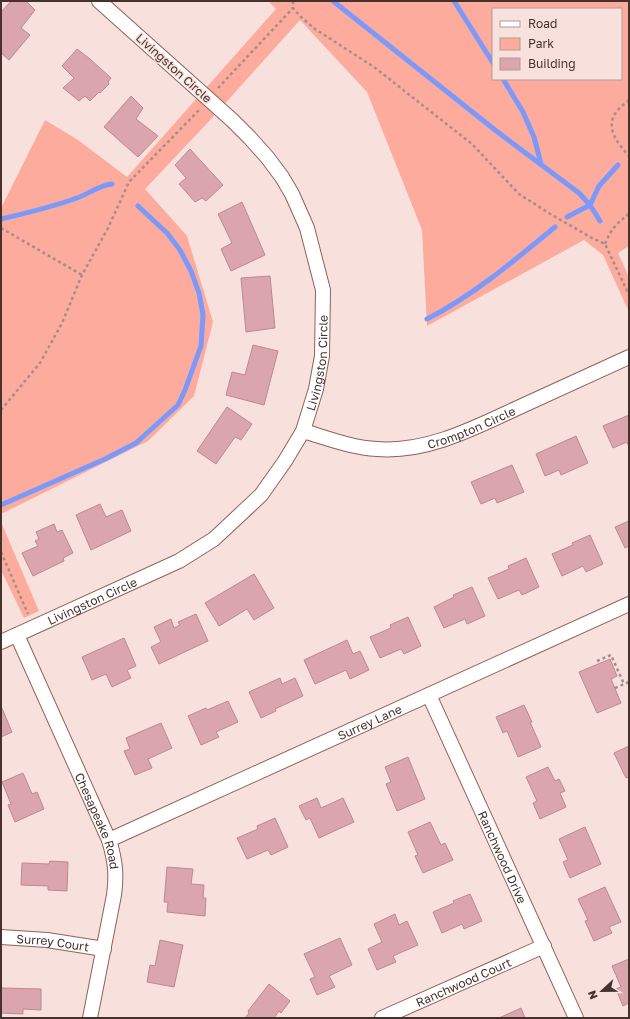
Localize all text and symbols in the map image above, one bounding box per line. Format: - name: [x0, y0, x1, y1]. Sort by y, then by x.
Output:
- legend: [492, 8, 622, 80]
- text: Road: [528, 16, 557, 31]
- street label: Livingston Circle: [133, 30, 215, 106]
- text: Park: [528, 36, 554, 51]
- text: Building: [528, 56, 576, 71]
- street label: Livingston Circle: [302, 315, 330, 412]
- street label: Crompton Circle: [425, 403, 518, 451]
- street label: Livingston Circle: [45, 574, 139, 627]
- street label: Surrey Lane: [335, 701, 404, 743]
- street label: Chesapeake Road: [72, 770, 123, 870]
- street label: Ranchwood Drive: [475, 808, 530, 906]
- street label: Surrey Court: [16, 931, 90, 954]
- street label: Ranchwood Court: [413, 954, 514, 1010]
- north arrow: [582, 971, 622, 1011]
- text: N: [585, 989, 600, 1001]

